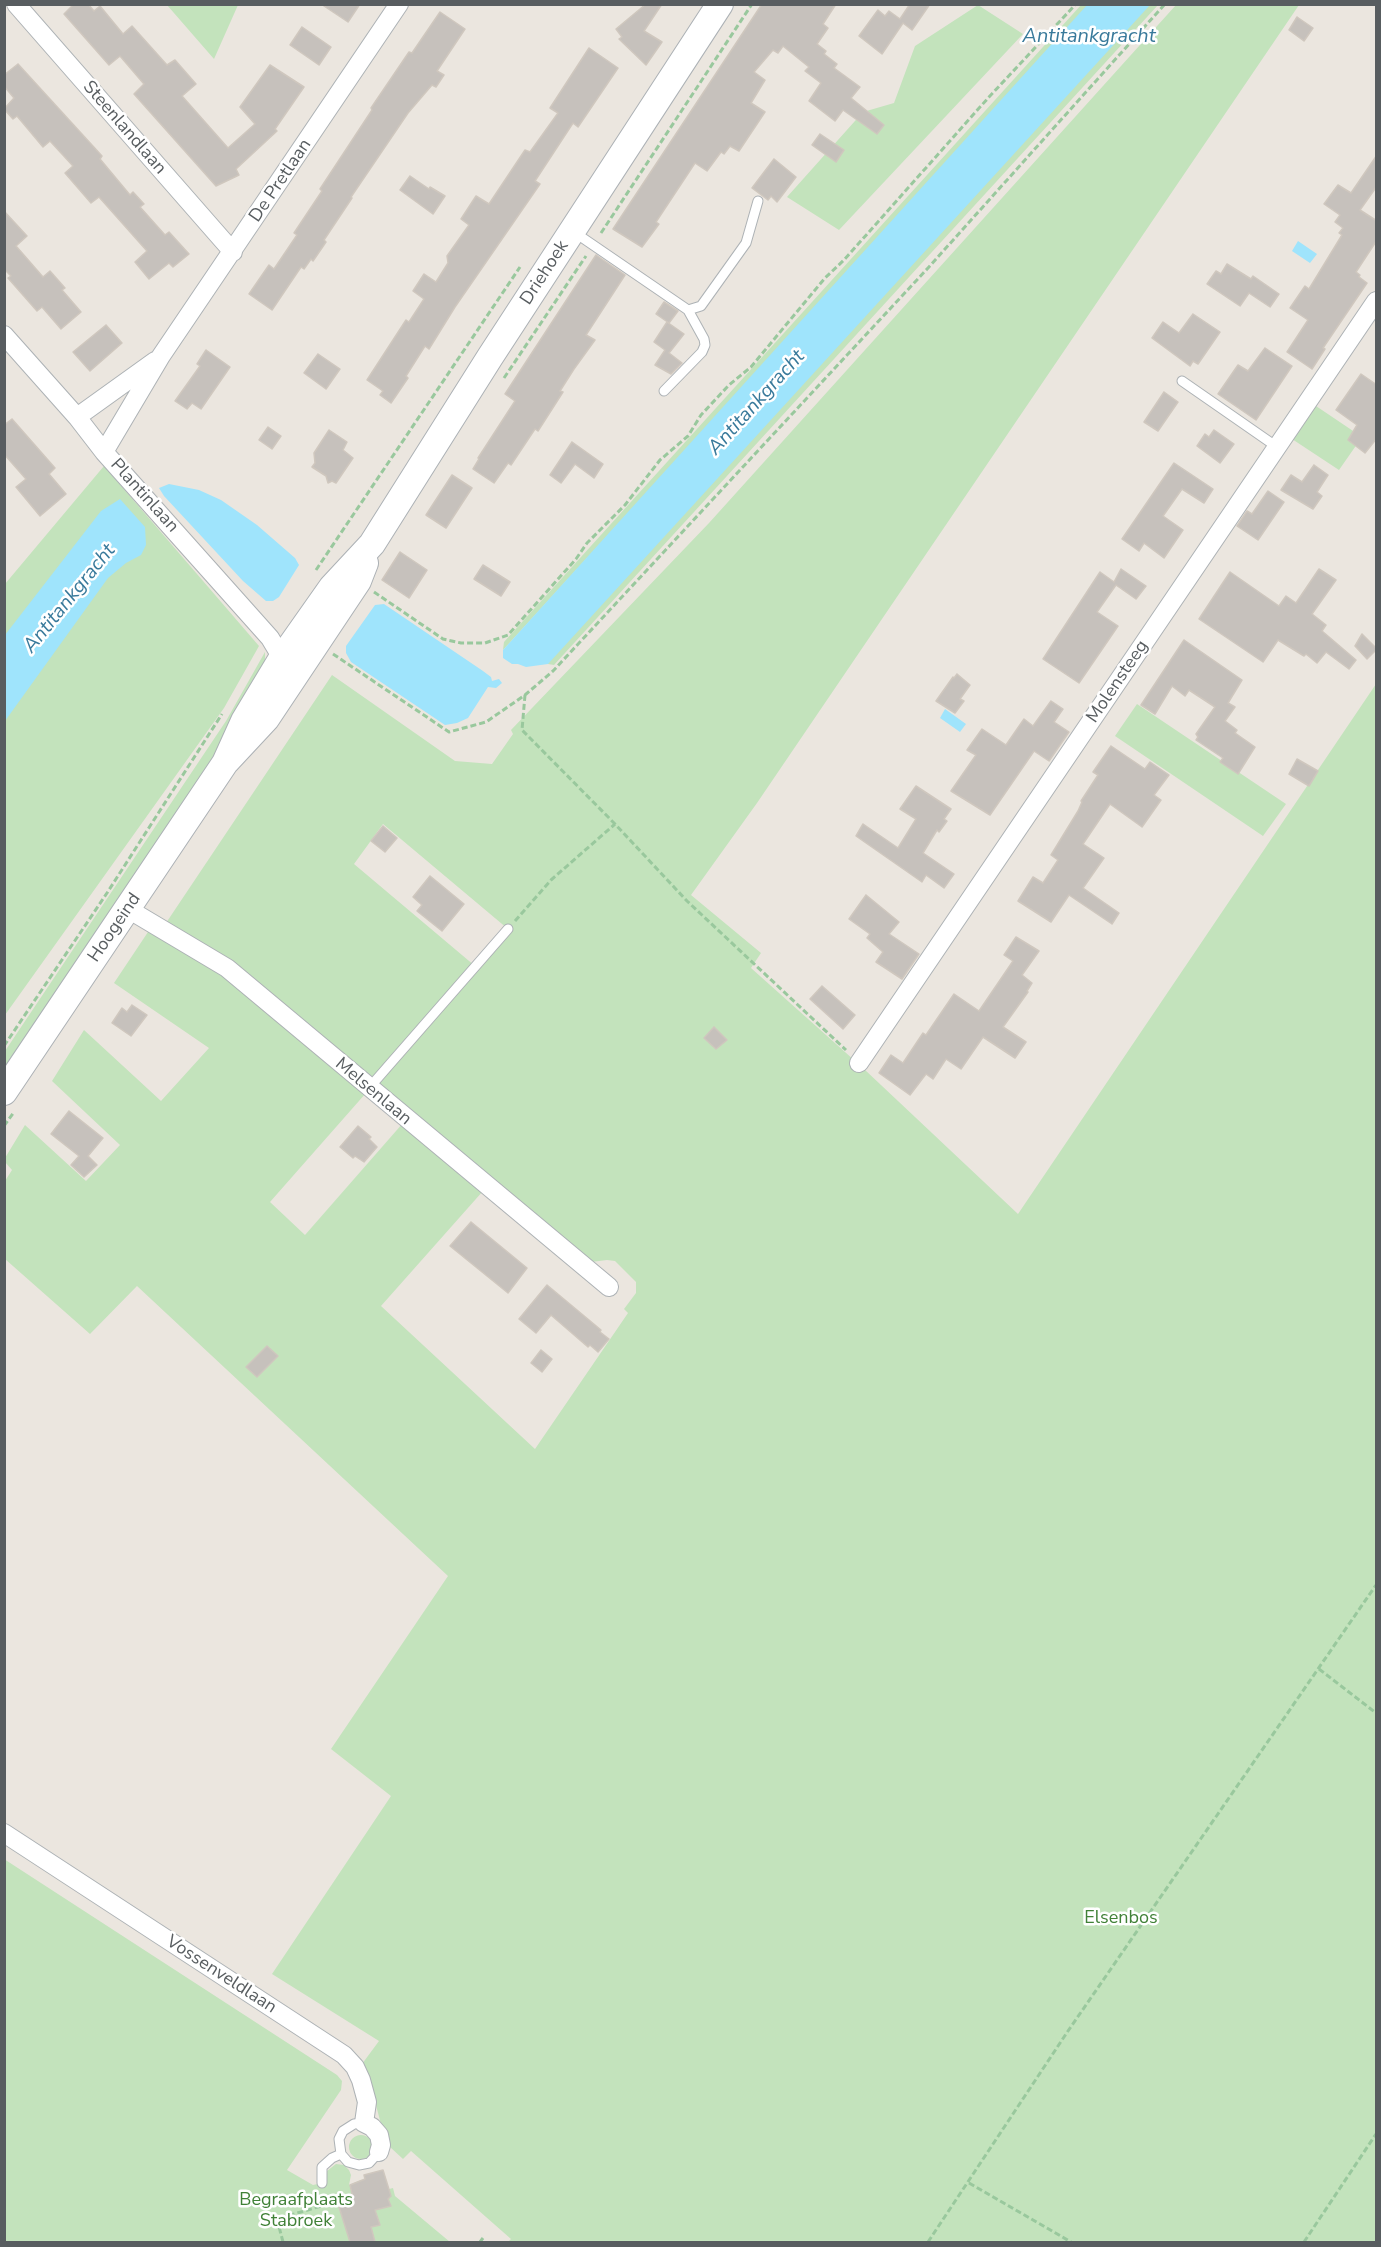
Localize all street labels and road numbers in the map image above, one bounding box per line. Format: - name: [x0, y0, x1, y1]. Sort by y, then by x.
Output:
- street label: Steenlandlaan: [78, 77, 170, 179]
- street label: De Pretlaan: [245, 135, 317, 227]
- street label: Driehoek: [516, 237, 574, 309]
- street label: Plantinlaan: [105, 455, 183, 537]
- street label: Molensteeg: [1083, 637, 1153, 727]
- street label: Hoogeind: [84, 889, 146, 967]
- street label: Melsenlaan: [330, 1054, 416, 1130]
- street label: Vossenveldlaan: [162, 1931, 280, 2019]

